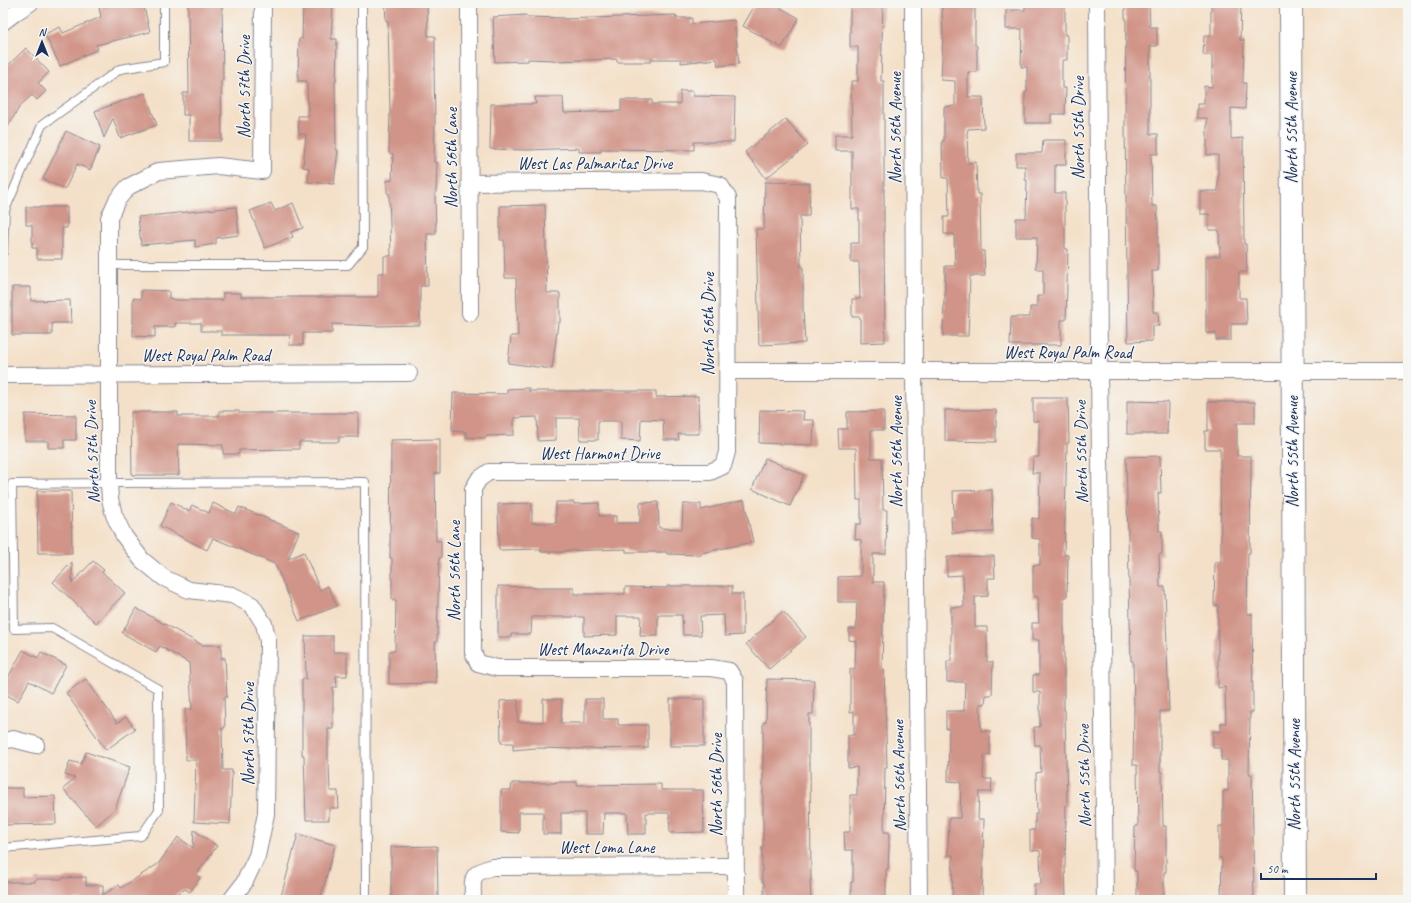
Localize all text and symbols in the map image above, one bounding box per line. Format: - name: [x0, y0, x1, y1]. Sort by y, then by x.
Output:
- north arrow: [22, 22, 62, 62]
- text: N: [39, 25, 48, 39]
- street label: North 57th Drive: [234, 34, 255, 138]
- street label: North 56th Avenue: [885, 71, 906, 184]
- street label: North 55th Avenue: [1281, 71, 1302, 184]
- street label: North 55th Drive: [1068, 75, 1089, 179]
- street label: North 56th Lane: [441, 106, 462, 208]
- street label: West Las Palmaritas Drive: [518, 153, 674, 174]
- street label: North 56th Drive: [698, 271, 719, 375]
- street label: West Royal Palm Road: [1004, 342, 1134, 363]
- street label: West Royal Palm Road: [142, 345, 272, 366]
- street label: North 56th Avenue: [886, 395, 907, 508]
- street label: North 55th Avenue: [1282, 395, 1303, 508]
- street label: North 57th Drive: [80, 399, 104, 504]
- street label: North 55th Drive: [1070, 399, 1092, 504]
- street label: West Harmont Drive: [540, 443, 661, 464]
- street label: North 56th Lane: [444, 519, 465, 621]
- street label: West Manzanita Drive: [538, 639, 670, 660]
- street label: North 57th Drive: [238, 681, 259, 785]
- street label: North 55th Avenue: [1284, 718, 1305, 831]
- street label: North 56th Avenue: [888, 719, 910, 832]
- street label: North 55th Drive: [1073, 723, 1095, 828]
- street label: North 56th Drive: [706, 732, 727, 836]
- street label: West Loma Lane: [559, 837, 656, 858]
- scale bar: [1261, 855, 1376, 881]
- text: 50 m: [1267, 861, 1289, 877]

